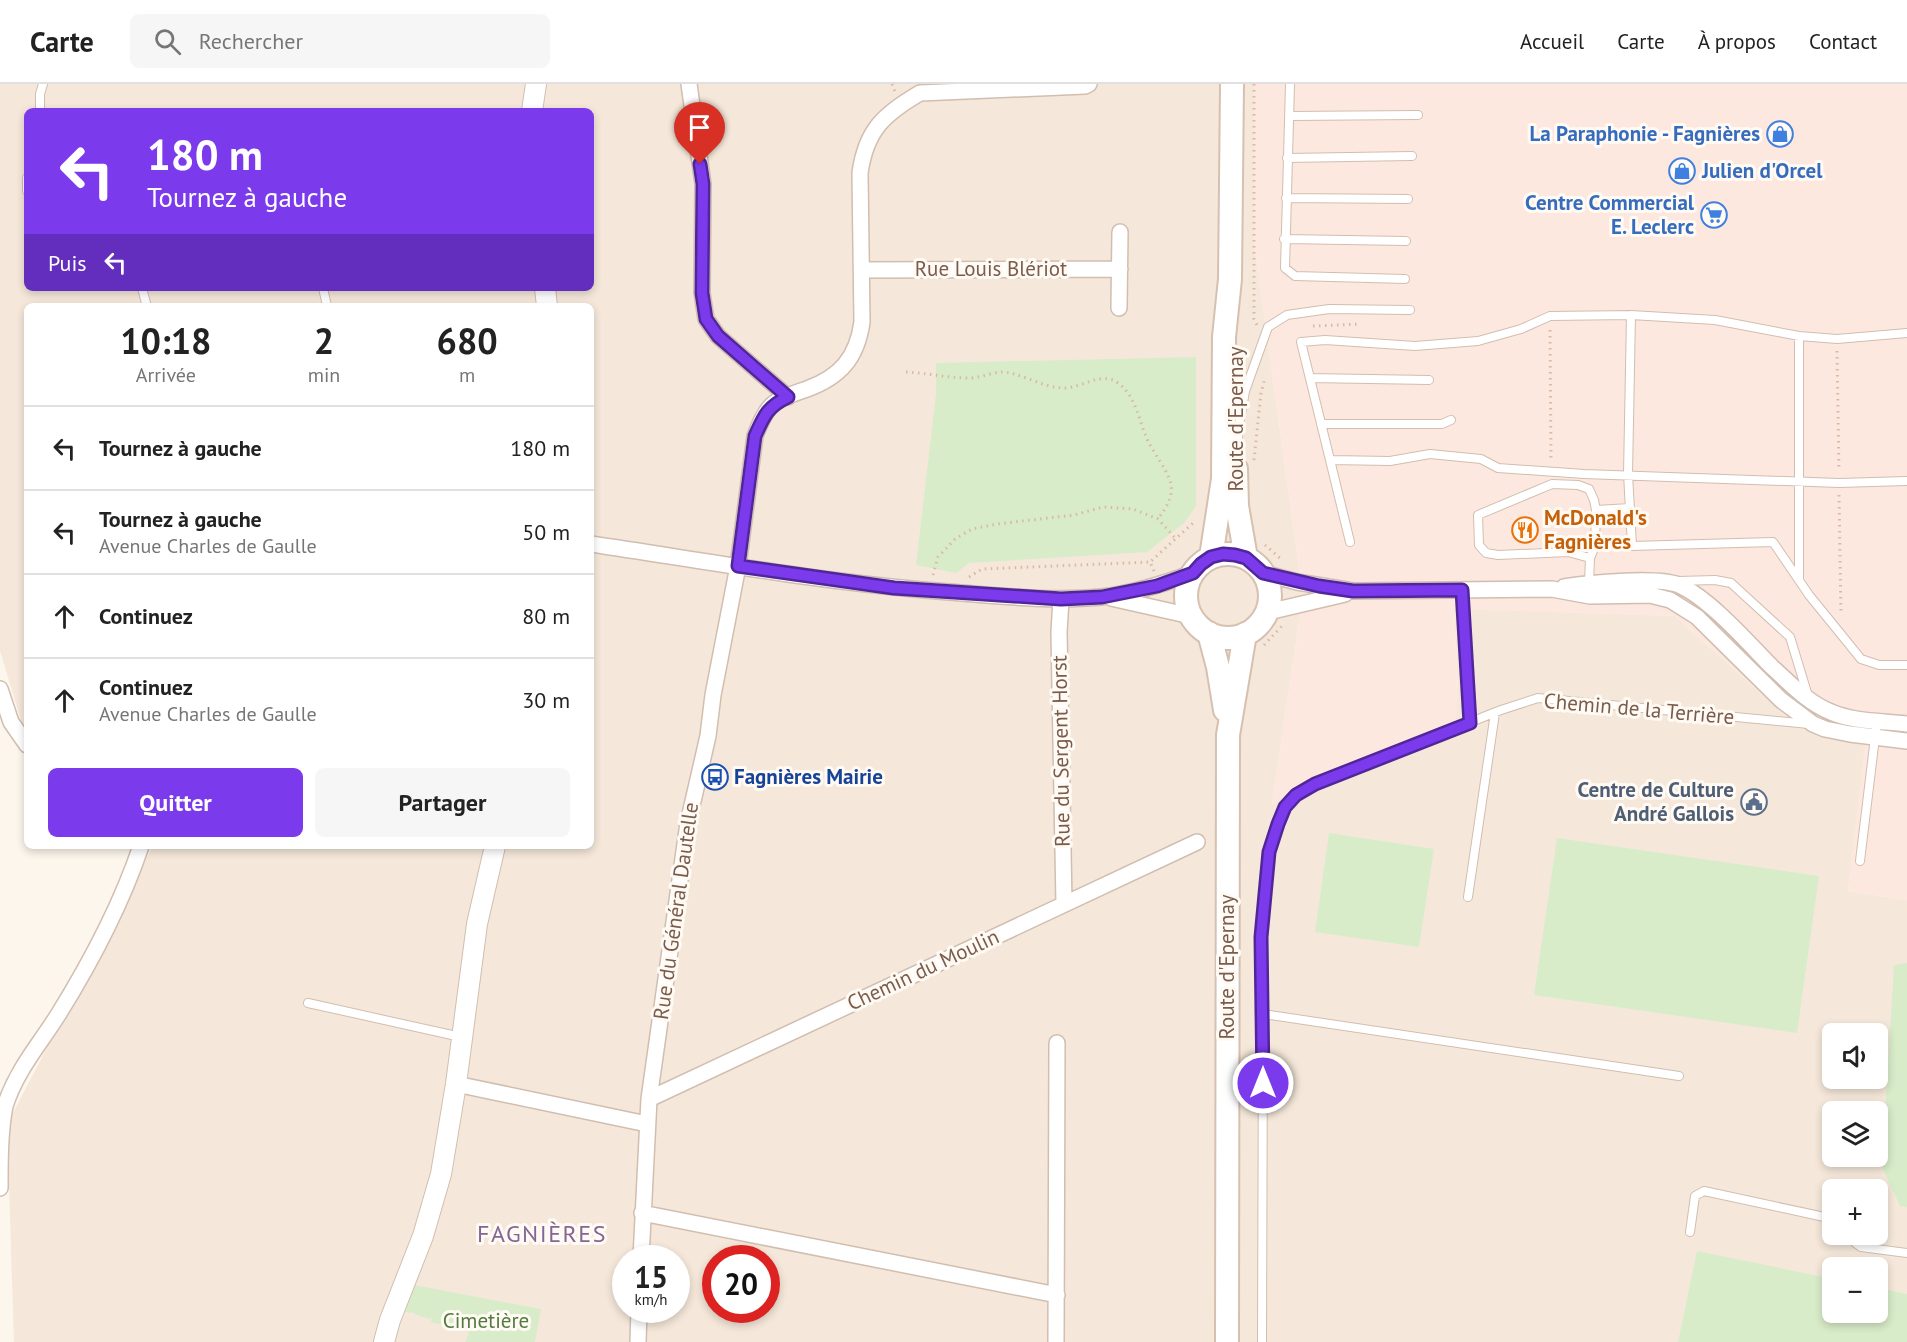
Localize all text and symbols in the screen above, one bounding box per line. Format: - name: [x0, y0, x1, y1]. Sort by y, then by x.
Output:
- search box: [130, 14, 550, 68]
- text: Carte: [30, 23, 94, 60]
- icon: search: [151, 25, 184, 58]
- text: Rechercher: [199, 27, 303, 55]
- text: Accueil: [1520, 28, 1584, 55]
- text: Carte: [1617, 28, 1665, 55]
- text: À propos: [1698, 28, 1776, 55]
- text: Contact: [1809, 28, 1877, 55]
- pin: [674, 102, 725, 164]
- icon: arrive: [683, 111, 716, 144]
- shop icon: La Paraphonie - Fagnières: [1765, 119, 1795, 149]
- place label: La Paraphonie - Fagnières: [1529, 120, 1760, 147]
- text: 180 m: [147, 127, 263, 182]
- icon: left: [48, 132, 126, 210]
- shop icon: Julien d'Orcel: [1667, 156, 1697, 186]
- place label: Julien d'Orcel: [1701, 157, 1823, 184]
- text: Tournez à gauche: [147, 180, 347, 214]
- place label: Centre Commercial E. Leclerc: [1525, 189, 1695, 240]
- supermarket icon: Centre Commercial E. Leclerc: [1699, 200, 1729, 230]
- icon: left: [99, 246, 132, 279]
- text: Puis: [48, 249, 87, 277]
- street label: Rue Louis Blériot: [915, 255, 1067, 282]
- text: 10:18: [120, 317, 212, 364]
- text: 2: [314, 317, 334, 364]
- text: 680: [437, 317, 498, 364]
- street label: Route d'Epernay: [1222, 346, 1249, 492]
- text: Arrivée: [136, 362, 196, 388]
- text: min: [308, 362, 340, 388]
- text: m: [459, 362, 475, 388]
- icon: left: [48, 432, 81, 465]
- text: Tournez à gauche: [99, 434, 262, 462]
- text: 180 m: [510, 434, 570, 462]
- place label: McDonald's Fagnières: [1544, 504, 1647, 555]
- text: Tournez à gauche: [99, 505, 262, 533]
- restaurant icon: McDonald's Fagnières: [1510, 515, 1540, 545]
- icon: left: [48, 516, 81, 549]
- text: 50 m: [522, 518, 570, 546]
- text: Avenue Charles de Gaulle: [99, 533, 317, 559]
- icon: ahead: [48, 600, 81, 633]
- text: Continuez: [99, 602, 193, 630]
- text: 80 m: [522, 602, 570, 630]
- street label: Rue du Sergent Horst: [1045, 655, 1076, 847]
- text: Continuez: [99, 673, 193, 701]
- icon: ahead: [48, 684, 81, 717]
- text: 30 m: [522, 686, 570, 714]
- street label: Chemin de la Terrière: [1543, 687, 1735, 730]
- text: Avenue Charles de Gaulle: [99, 701, 317, 727]
- bus stop icon: Fagnières Mairie: [700, 762, 730, 792]
- place label: Fagnières Mairie: [734, 763, 883, 790]
- button: Quitter: [48, 768, 303, 837]
- button: Partager: [315, 768, 570, 837]
- place label: Centre de Culture André Gallois: [1578, 776, 1734, 827]
- public building icon: Centre de Culture André Gallois: [1739, 787, 1769, 817]
- street label: Rue du Général Dautelle: [647, 801, 704, 1021]
- street label: Route d'Epernay: [1213, 894, 1240, 1040]
- street label: Chemin du Moulin: [843, 923, 1003, 1017]
- map controls: [1822, 1023, 1888, 1323]
- button: sound: [1822, 1023, 1888, 1089]
- position arrow: [1231, 1051, 1295, 1115]
- button: layers: [1822, 1101, 1888, 1167]
- button: +: [1822, 1179, 1888, 1245]
- district label: FAGNIÈRES: [477, 1218, 607, 1249]
- speed limit sign: 20: [702, 1245, 780, 1323]
- text: 15: [634, 1257, 668, 1296]
- button: −: [1822, 1257, 1888, 1323]
- text: km/h: [635, 1290, 667, 1309]
- park label: Cimetière: [443, 1307, 529, 1334]

